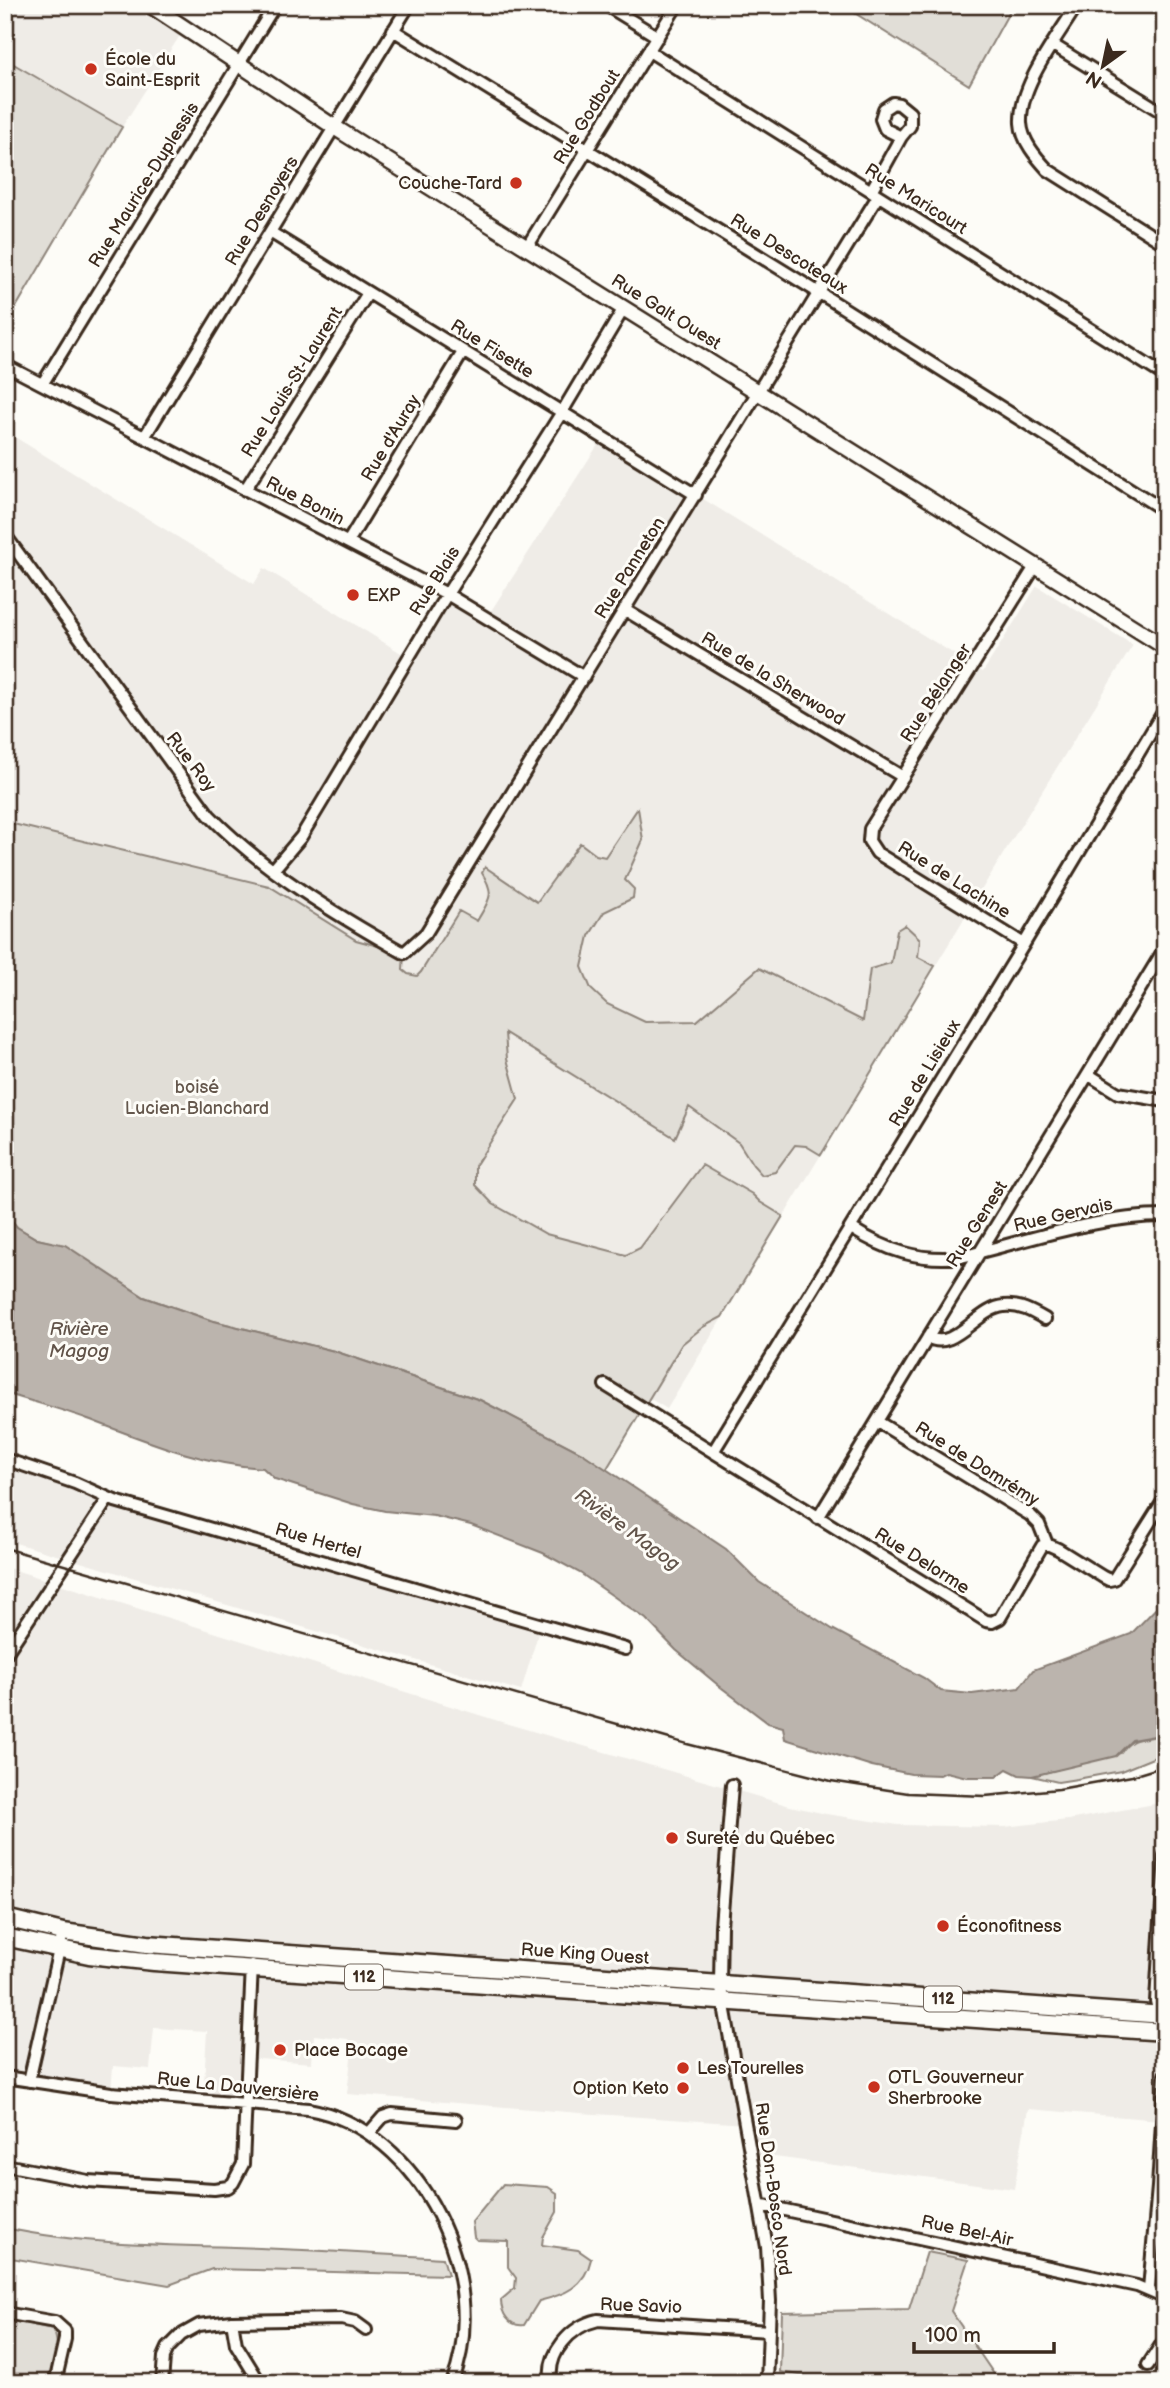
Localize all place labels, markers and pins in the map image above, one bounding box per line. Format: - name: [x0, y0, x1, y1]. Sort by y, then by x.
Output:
- place label: École du Saint-Esprit: [105, 47, 200, 91]
- marker: École du Saint-Esprit: [83, 61, 99, 77]
- place label: Couche-Tard: [398, 173, 502, 194]
- marker: Couche-Tard: [508, 175, 524, 191]
- place label: EXP: [367, 585, 401, 606]
- marker: EXP: [345, 587, 361, 603]
- place label: Sureté du Québec: [686, 1828, 835, 1849]
- marker: Sureté du Québec: [664, 1830, 680, 1846]
- place label: Éconofitness: [957, 1914, 1062, 1937]
- marker: Éconofitness: [935, 1918, 951, 1934]
- place label: Place Bocage: [294, 2040, 408, 2061]
- marker: Place Bocage: [272, 2042, 288, 2058]
- place label: Les Tourelles: [697, 2058, 804, 2079]
- marker: Les Tourelles: [675, 2060, 691, 2076]
- place label: OTL Gouverneur Sherbrooke: [888, 2067, 1024, 2109]
- place label: Option Keto: [573, 2078, 669, 2099]
- marker: OTL Gouverneur Sherbrooke: [866, 2079, 882, 2095]
- marker: Option Keto: [675, 2080, 691, 2096]

